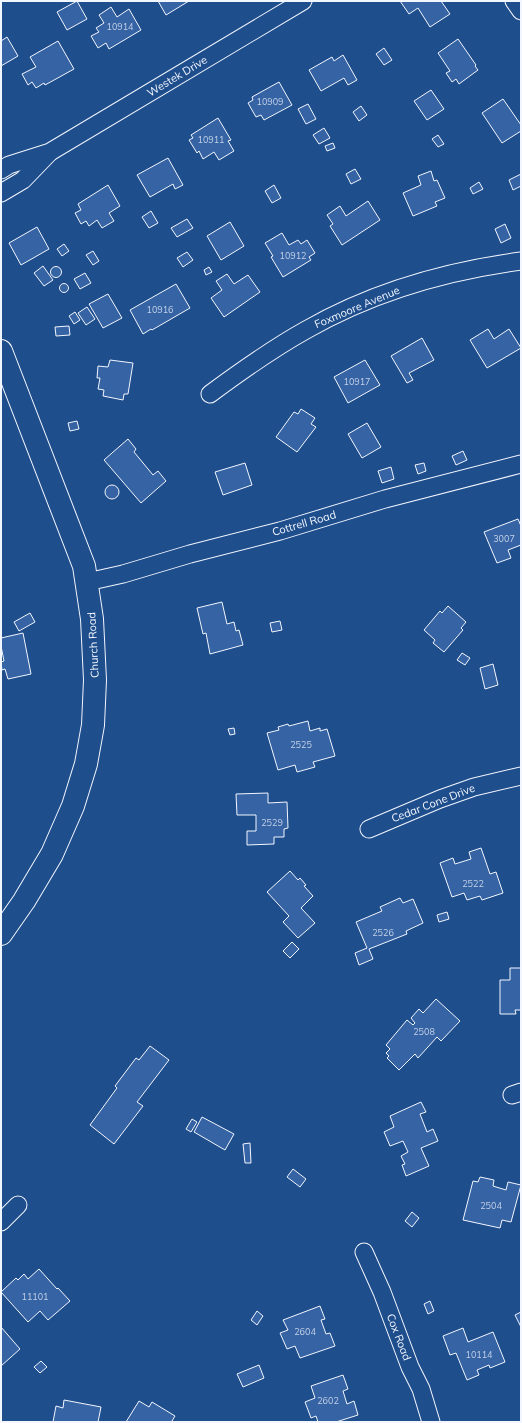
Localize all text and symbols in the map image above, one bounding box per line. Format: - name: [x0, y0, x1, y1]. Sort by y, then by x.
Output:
- house number: 10914: [106, 21, 134, 32]
- street label: Westek Drive: [144, 53, 210, 99]
- house number: 10909: [256, 96, 284, 107]
- house number: 10911: [197, 134, 225, 145]
- house number: 10912: [279, 250, 307, 261]
- street label: Foxmoore Avenue: [312, 283, 402, 331]
- house number: 10916: [146, 304, 174, 315]
- house number: 10917: [343, 376, 371, 387]
- street label: Cottrell Road: [270, 507, 338, 539]
- house number: 3007: [493, 533, 515, 544]
- street label: Church Road: [84, 612, 102, 678]
- house number: 2525: [290, 739, 312, 750]
- street label: Cedar Cone Drive: [389, 781, 477, 825]
- house number: 2529: [261, 817, 283, 828]
- house number: 2522: [462, 878, 484, 889]
- house number: 2526: [372, 927, 394, 938]
- house number: 2508: [413, 1026, 435, 1037]
- house number: 2504: [480, 1200, 502, 1211]
- house number: 11101: [21, 1291, 49, 1302]
- street label: Cox Road: [384, 1312, 414, 1362]
- house number: 2604: [294, 1326, 316, 1337]
- house number: 10114: [465, 1349, 493, 1360]
- house number: 2602: [317, 1395, 339, 1406]

